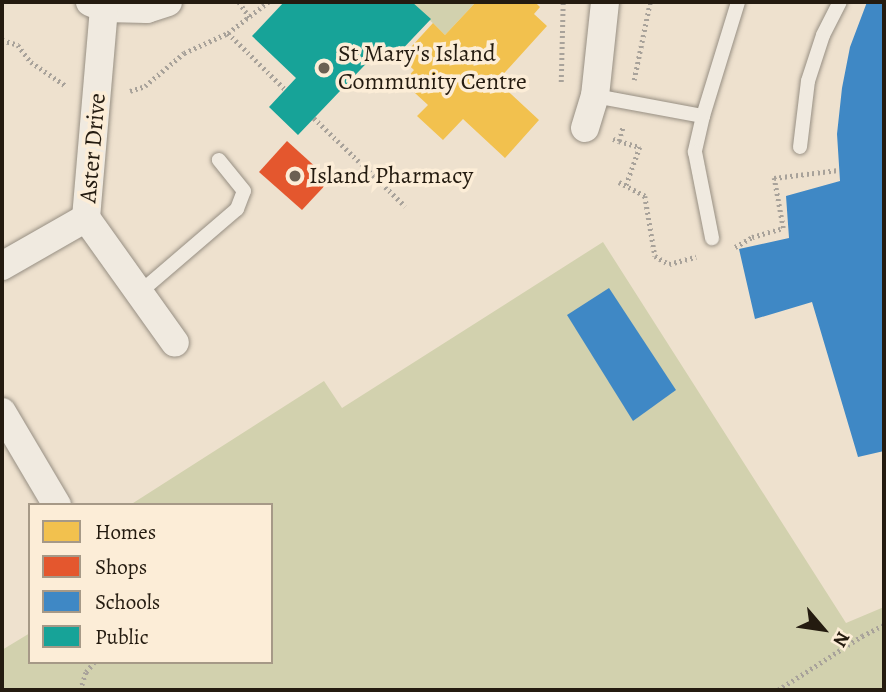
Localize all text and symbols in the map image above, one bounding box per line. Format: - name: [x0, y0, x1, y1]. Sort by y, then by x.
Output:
- place label: St Mary's Island Community Centre: [338, 40, 527, 96]
- marker: St Mary's Island Community Centre: [316, 60, 332, 76]
- street label: Aster Drive: [74, 92, 112, 204]
- place label: Island Pharmacy: [309, 162, 473, 190]
- marker: Island Pharmacy: [287, 168, 303, 184]
- legend: [28, 503, 273, 664]
- text: Homes: [95, 518, 156, 546]
- text: Shops: [95, 553, 147, 581]
- text: Schools: [95, 588, 160, 616]
- north arrow: [788, 594, 858, 664]
- text: Public: [95, 623, 149, 651]
- text: N: [827, 627, 856, 652]

